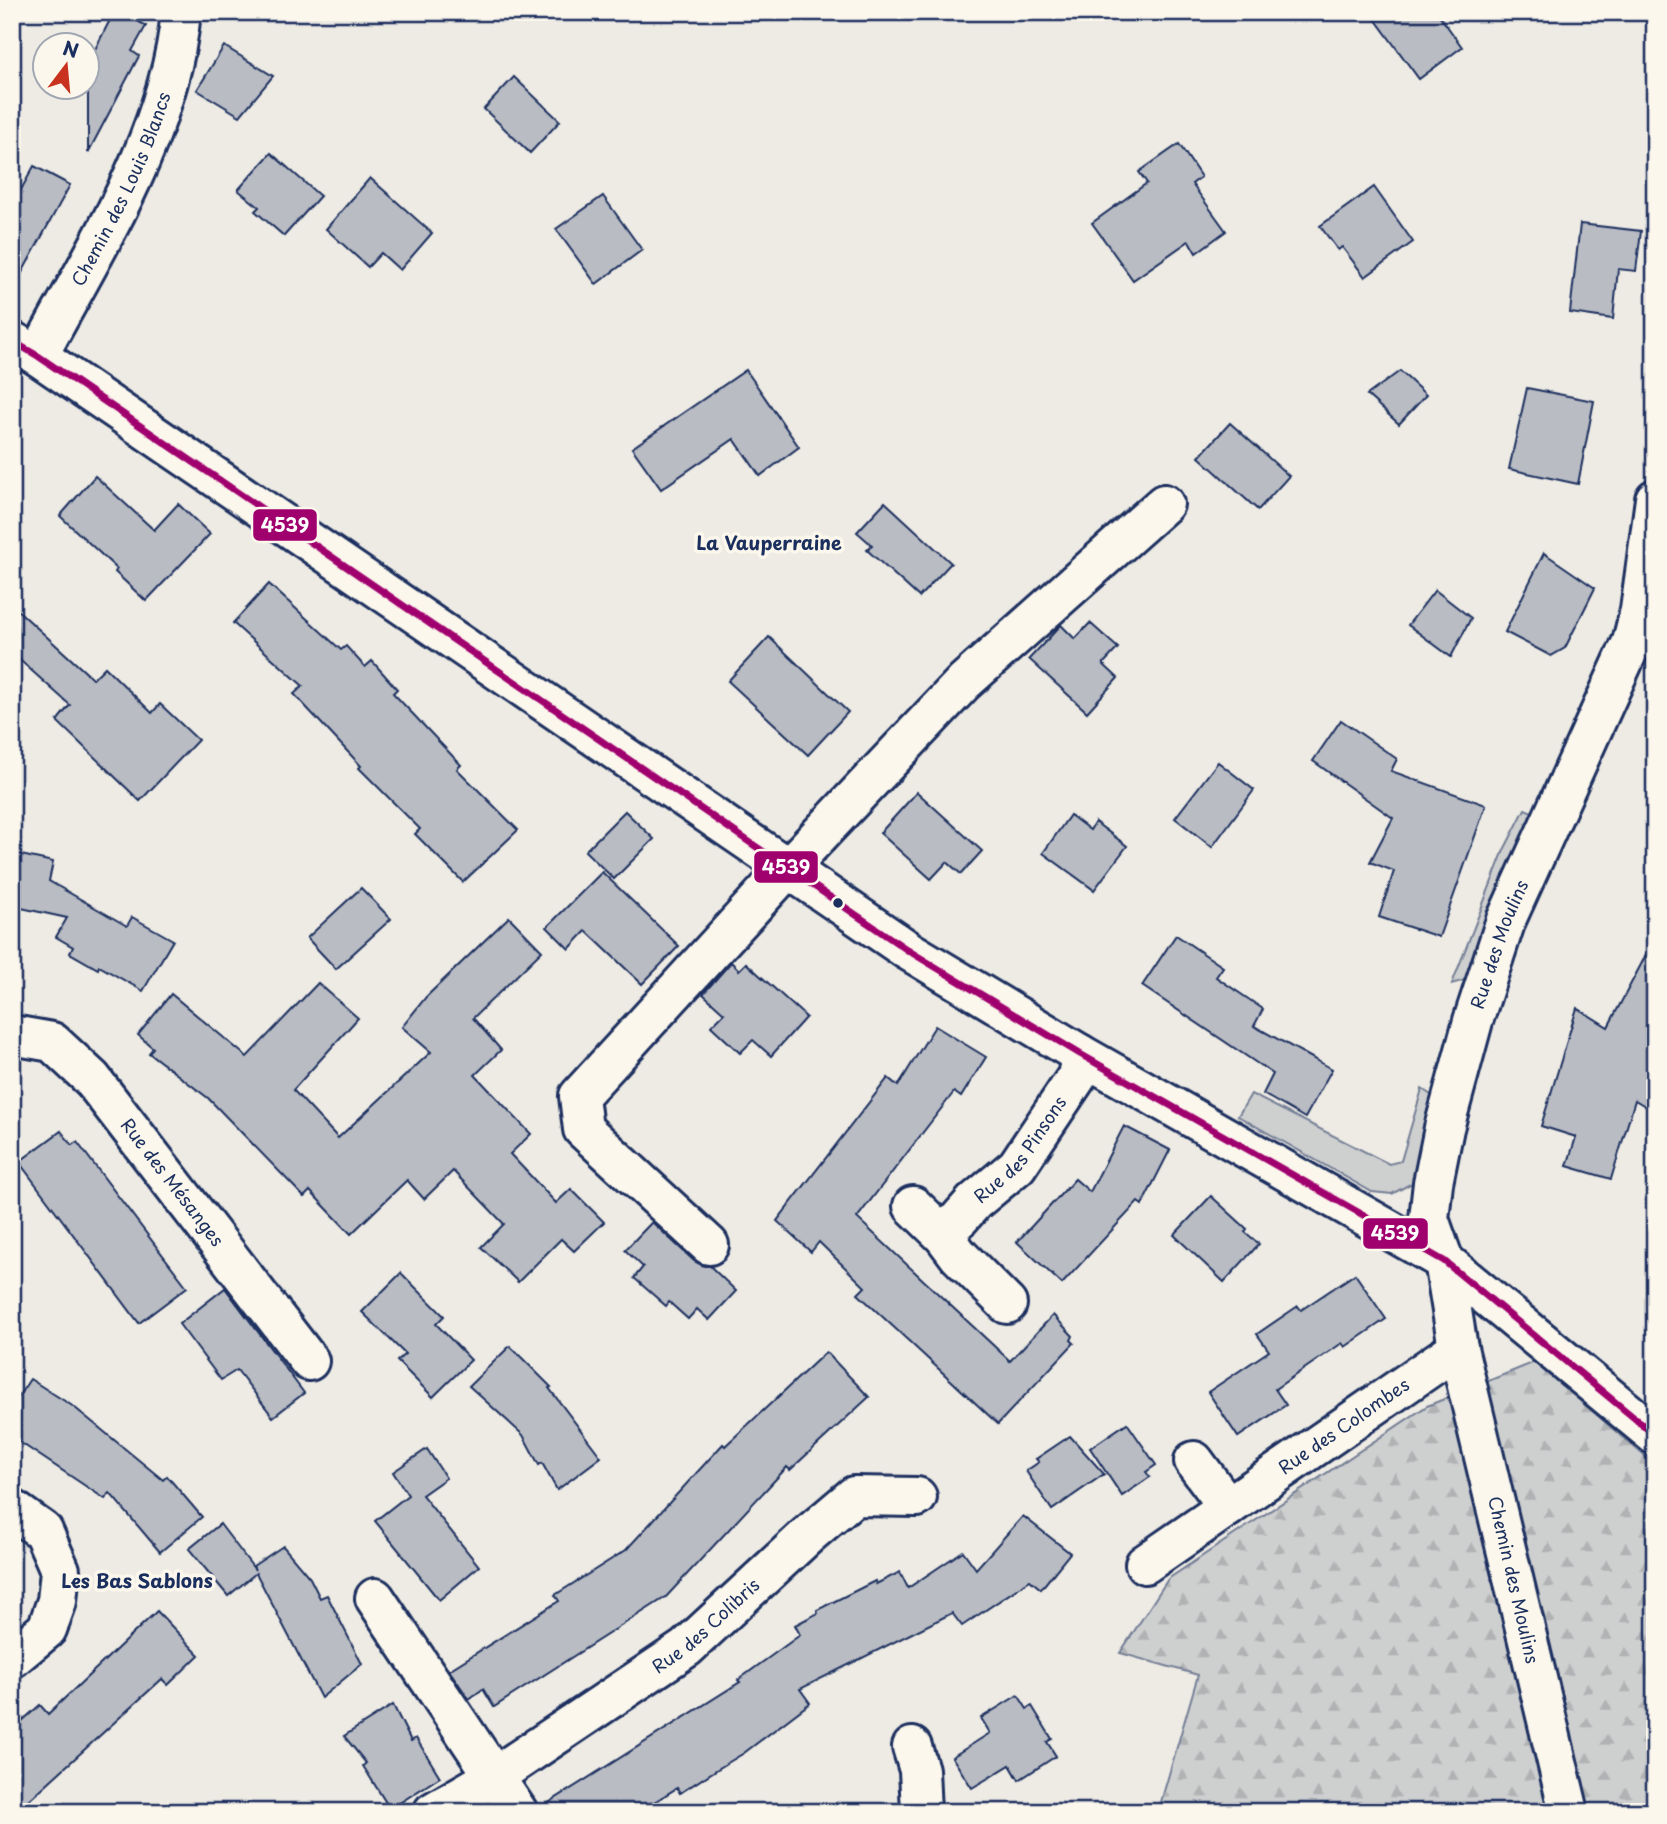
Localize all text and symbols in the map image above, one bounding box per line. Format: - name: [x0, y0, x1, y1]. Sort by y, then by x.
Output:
- north arrow: [32, 32, 102, 102]
- text: N: [60, 33, 82, 64]
- street label: Chemin des Louis Blancs: [64, 88, 176, 291]
- line badge: 4539: [252, 508, 318, 542]
- text: 4539: [261, 510, 309, 538]
- district label: La Vauperraine: [696, 528, 842, 556]
- line badge: 4539: [753, 850, 819, 884]
- text: 4539: [762, 852, 810, 880]
- street label: Rue des Moulins: [1463, 875, 1534, 1012]
- unlabelled marker: [831, 896, 845, 910]
- street label: Rue des Pinsons: [967, 1090, 1072, 1209]
- street label: Rue des Mésanges: [115, 1112, 231, 1252]
- line badge: 4539: [1362, 1217, 1429, 1250]
- text: 4539: [1371, 1218, 1419, 1246]
- street label: Rue des Colombes: [1272, 1371, 1414, 1480]
- street label: Chemin des Moulins: [1482, 1493, 1547, 1666]
- district label: Les Bas Sablons: [61, 1566, 213, 1594]
- street label: Rue des Colibris: [646, 1571, 765, 1679]

